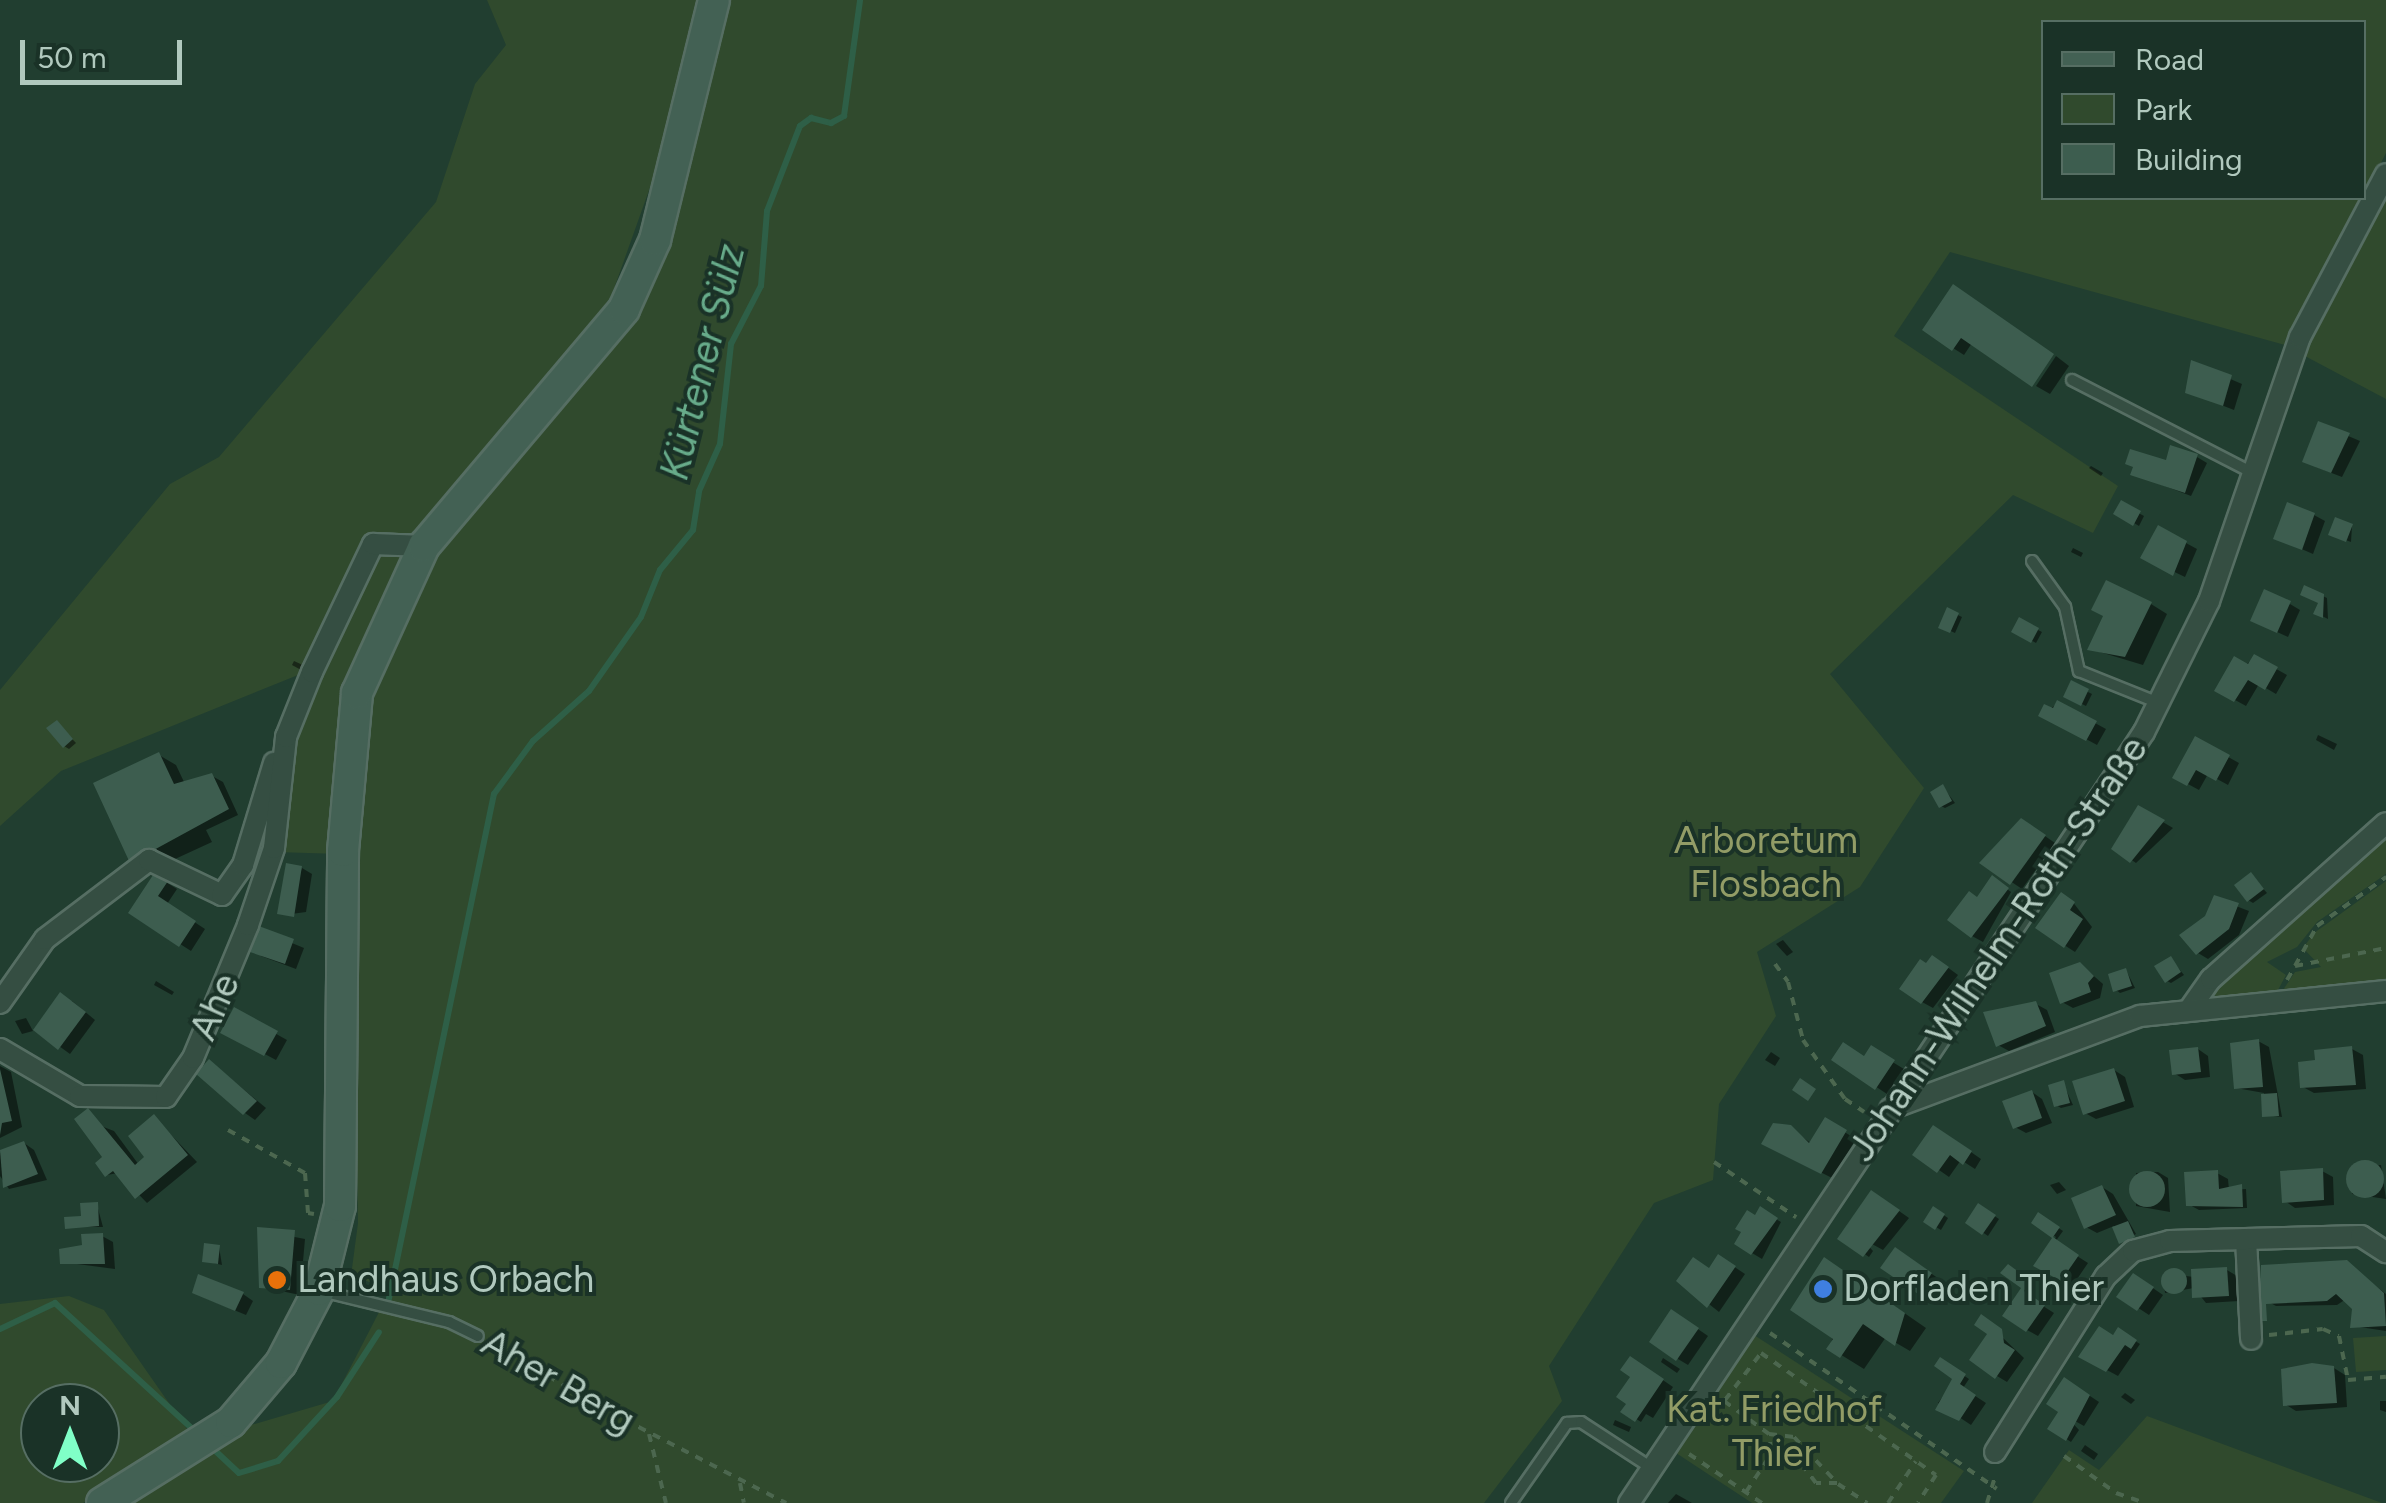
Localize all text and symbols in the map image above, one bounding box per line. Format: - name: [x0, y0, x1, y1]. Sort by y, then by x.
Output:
- scale bar: [25, 20, 188, 82]
- legend: [2041, 20, 2366, 200]
- text: 50 m: [37, 39, 106, 76]
- text: Road: [2135, 41, 2204, 78]
- text: Park: [2135, 91, 2192, 128]
- text: Building: [2135, 141, 2243, 178]
- water label: Kürtener Sülz: [650, 239, 754, 485]
- street label: Johann-Wilhelm-Roth-Straße: [1839, 728, 2157, 1170]
- park label: Arboretum Flosbach: [1674, 818, 1858, 908]
- street label: Ahe: [180, 967, 250, 1047]
- place label: Landhaus Orbach: [297, 1257, 594, 1303]
- place label: Dorfladen Thier: [1843, 1266, 2104, 1312]
- marker: Landhaus Orbach: [266, 1269, 288, 1291]
- marker: Dorfladen Thier: [1812, 1278, 1834, 1300]
- street label: Aher Berg: [473, 1320, 643, 1444]
- north arrow: [20, 1383, 120, 1483]
- park label: Kat. Friedhof Thier: [1666, 1387, 1882, 1476]
- text: N: [59, 1388, 81, 1422]

